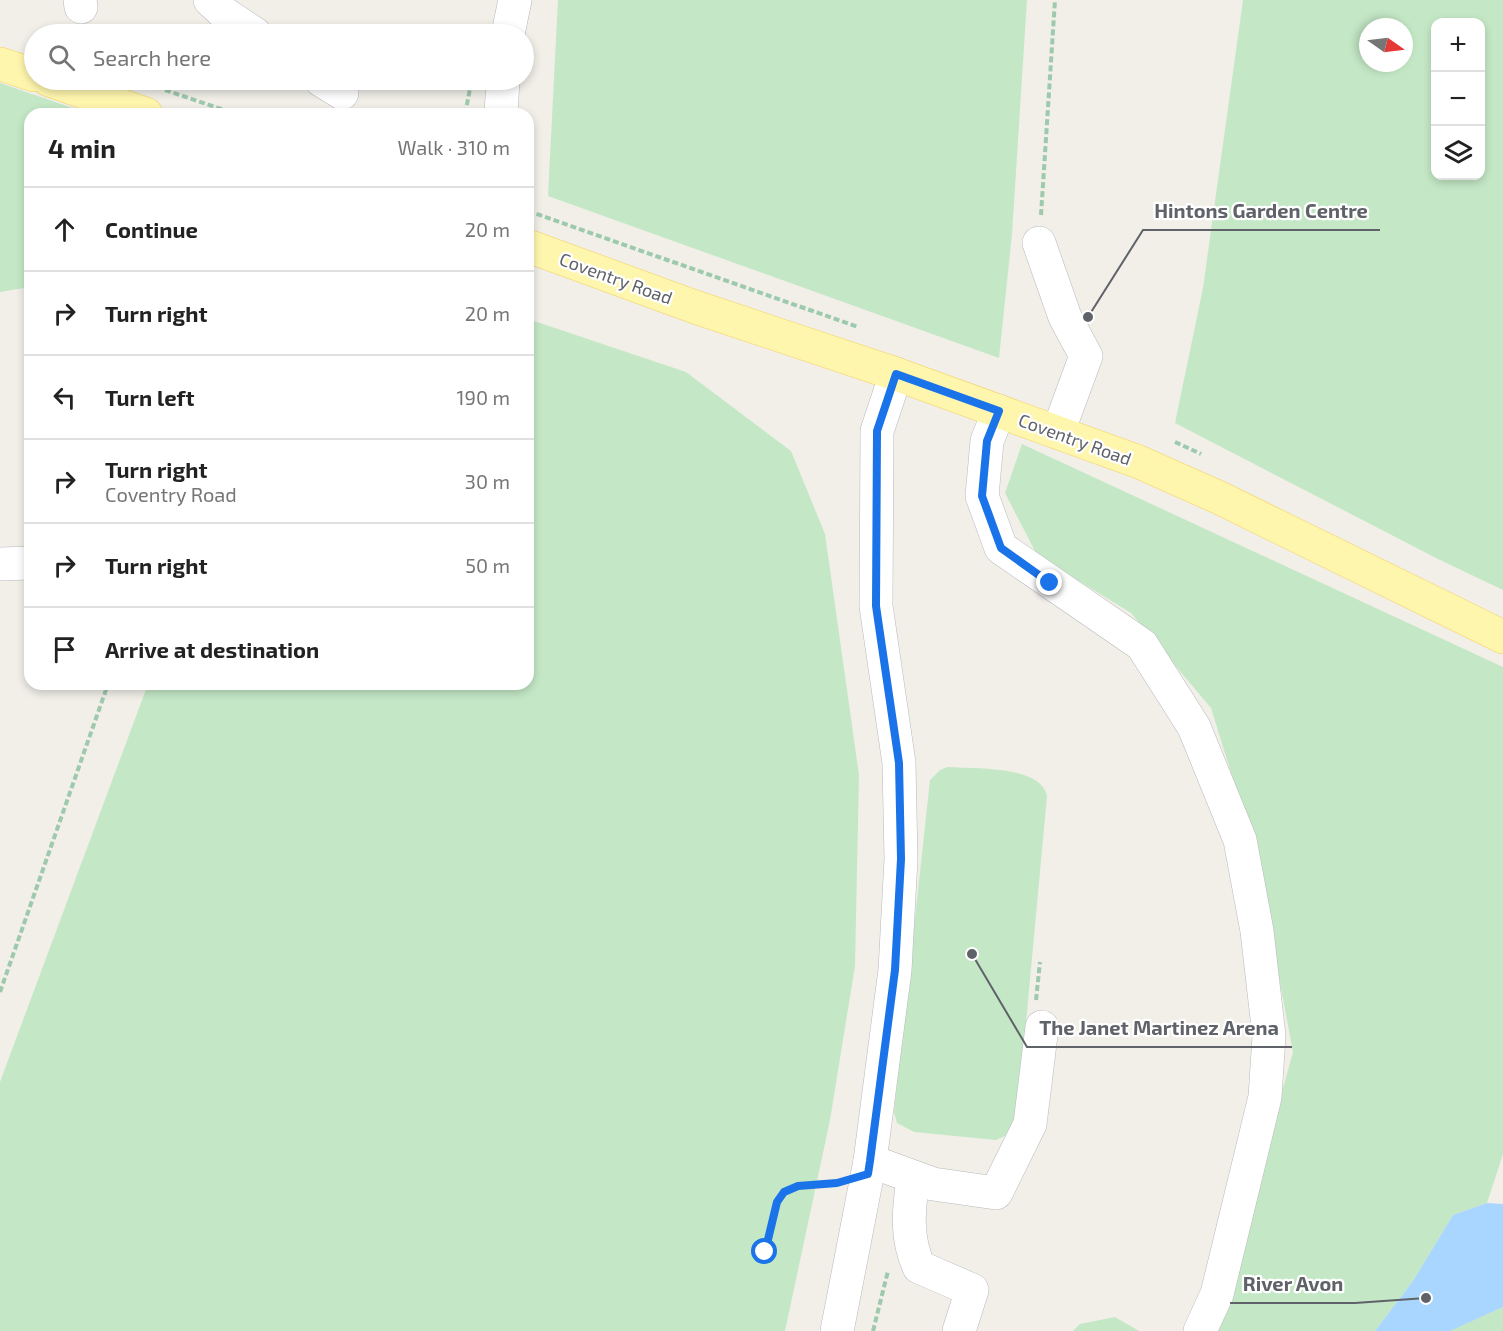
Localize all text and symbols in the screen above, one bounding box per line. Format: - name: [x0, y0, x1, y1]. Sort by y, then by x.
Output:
- north arrow: [1359, 18, 1413, 72]
- map controls: [1431, 18, 1485, 180]
- button: +: [1431, 18, 1485, 72]
- search box: [24, 24, 534, 90]
- icon: search: [45, 41, 78, 74]
- text: Search here: [93, 44, 211, 70]
- button: −: [1431, 72, 1485, 126]
- button: layers: [1431, 126, 1485, 180]
- text: 4 min: [48, 132, 116, 163]
- text: Walk · 310 m: [398, 135, 510, 159]
- callout: Hintons Garden Centre: [1143, 192, 1380, 230]
- text: Hintons Garden Centre: [1154, 198, 1368, 222]
- icon: ahead: [48, 213, 81, 246]
- text: Continue: [105, 216, 198, 242]
- text: 20 m: [465, 217, 510, 241]
- street label: Coventry Road: [557, 247, 675, 309]
- icon: right: [48, 297, 81, 330]
- text: Turn right: [105, 300, 207, 326]
- text: 20 m: [465, 301, 510, 325]
- icon: left: [48, 381, 81, 414]
- text: Turn left: [105, 384, 194, 410]
- text: 190 m: [457, 385, 510, 409]
- street label: Coventry Road: [1016, 408, 1134, 470]
- text: Turn right: [105, 456, 207, 482]
- icon: right: [48, 465, 81, 498]
- text: 30 m: [465, 469, 510, 493]
- text: Coventry Road: [105, 482, 237, 506]
- icon: right: [48, 549, 81, 582]
- text: Turn right: [105, 552, 207, 578]
- text: 50 m: [465, 553, 510, 577]
- route end: [1036, 569, 1062, 595]
- icon: arrive: [48, 633, 81, 666]
- text: Arrive at destination: [105, 636, 319, 662]
- callout: The Janet Martinez Arena: [1027, 1009, 1292, 1047]
- text: The Janet Martinez Arena: [1039, 1015, 1279, 1039]
- route start: [751, 1238, 777, 1264]
- callout: River Avon: [1230, 1265, 1355, 1303]
- text: River Avon: [1243, 1271, 1343, 1295]

